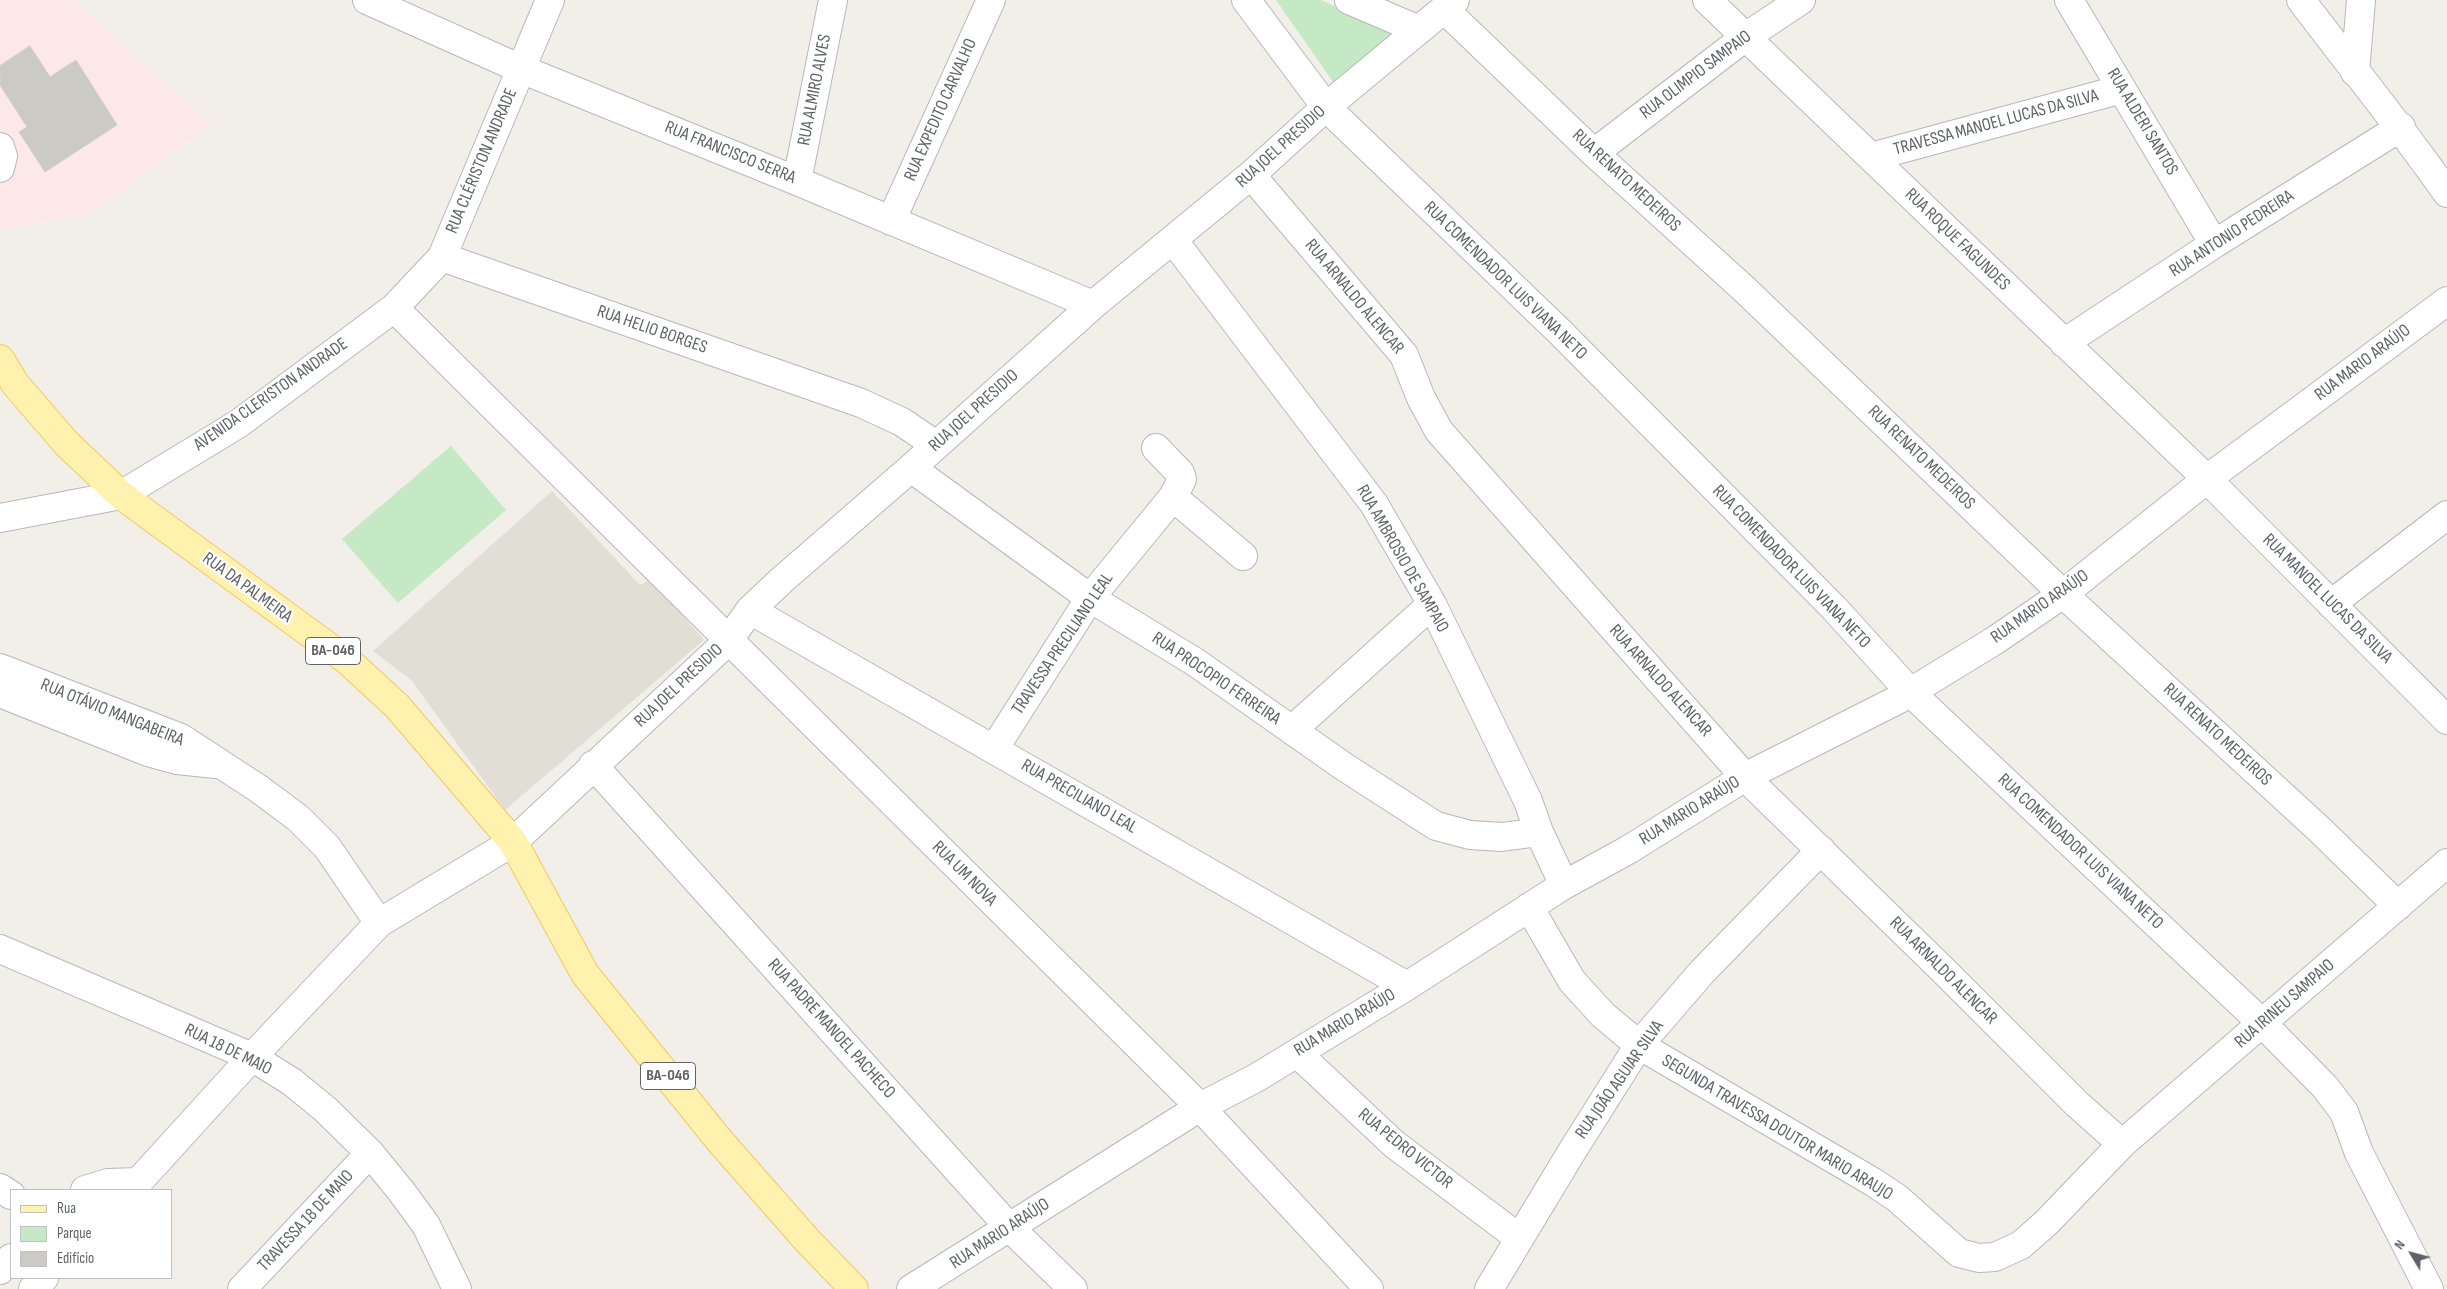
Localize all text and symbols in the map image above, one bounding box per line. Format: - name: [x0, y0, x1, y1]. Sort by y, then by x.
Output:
- street label: RUA OLIMPIO SAMPAIO: [1636, 26, 1756, 124]
- street label: RUA ALMIRO ALVES: [794, 33, 836, 147]
- street label: RUA EXPEDITO CARVALHO: [900, 36, 982, 184]
- street label: RUA ALDERI SANTOS: [2102, 65, 2182, 179]
- street label: RUA CLÉRISTON ANDRADE: [442, 85, 522, 237]
- street label: TRAVESSA MANOEL LUCAS DA SILVA: [1891, 85, 2101, 161]
- street label: RUA JOEL PRESIDIO: [1232, 101, 1330, 193]
- street label: RUA FRANCISCO SERRA: [661, 117, 799, 189]
- street label: RUA RENATO MEDEIROS: [1567, 125, 1685, 237]
- street label: RUA ROQUE FAGUNDES: [1900, 184, 2014, 296]
- street label: RUA ANTONIO PEDREIRA: [2166, 186, 2298, 282]
- street label: RUA COMENDADOR LUIS VIANA NETO: [1419, 197, 1591, 365]
- street label: RUA ARNALDO ALENCAR: [1300, 235, 1408, 359]
- street label: RUA HELIO BORGES: [594, 301, 710, 359]
- street label: RUA MARIO ARAÚJO: [2311, 320, 2415, 406]
- street label: AVENIDA CLERISTON ANDRADE: [190, 334, 352, 456]
- street label: RUA JOEL PRESIDIO: [925, 365, 1023, 457]
- street label: RUA RENATO MEDEIROS: [1863, 401, 1979, 515]
- street label: RUA AMBROSIO DE SAMPAIO: [1351, 481, 1453, 637]
- street label: RUA COMENDADOR LUIS VIANA NETO: [1707, 481, 1875, 653]
- street label: RUA MANOEL LUCAS DA SILVA: [2258, 530, 2396, 668]
- street label: RUA DA PALMEIRA: [198, 548, 296, 628]
- street label: RUA MARIO ARAÚJO: [1987, 565, 2093, 649]
- street label: TRAVESSA PRECILIANO LEAL: [1007, 569, 1119, 719]
- street label: RUA ARNALDO ALENCAR: [1604, 620, 1716, 742]
- street label: RUA PROCOPIO FERREIRA: [1147, 628, 1285, 730]
- road number: BA-046: [306, 637, 360, 664]
- street label: RUA JOEL PRESIDIO: [630, 640, 728, 732]
- street label: RUA OTÁVIO MANGABEIRA: [37, 674, 187, 752]
- street label: RUA RENATO MEDEIROS: [2158, 679, 2276, 791]
- street label: RUA PRECILIANO LEAL: [1017, 755, 1141, 839]
- street label: RUA COMENDADOR LUIS VIANA NETO: [1993, 770, 2167, 934]
- street label: RUA MARIO ARAÚJO: [1636, 772, 1744, 850]
- street label: RUA UM NOVA: [927, 837, 1001, 911]
- street label: RUA ARNALDO ALENCAR: [1885, 913, 2001, 1029]
- street label: RUA PADRE MANOEL PACHECO: [763, 955, 899, 1103]
- street label: RUA IRINEU SAMPAIO: [2231, 955, 2339, 1053]
- street label: RUA MARIO ARAÚJO: [1290, 984, 1400, 1062]
- street label: RUA JOÃO AGUIAR SILVA: [1571, 1017, 1669, 1143]
- street label: RUA 18 DE MAIO: [181, 1020, 275, 1080]
- street label: SEGUNDA TRAVESSA DOUTOR MARIO ARAUJO: [1658, 1050, 1896, 1206]
- road number: BA-046: [640, 1062, 696, 1090]
- street label: RUA PEDRO VICTOR: [1353, 1104, 1457, 1194]
- street label: TRAVESSA 18 DE MAIO: [253, 1166, 359, 1276]
- legend: [10, 1189, 172, 1279]
- street label: RUA MARIO ARAÚJO: [946, 1194, 1054, 1274]
- text: Rua: [57, 1199, 76, 1218]
- text: Parque: [57, 1224, 92, 1243]
- north arrow: [2387, 1229, 2437, 1279]
- text: N: [2391, 1237, 2409, 1253]
- text: Edifício: [57, 1249, 94, 1268]

